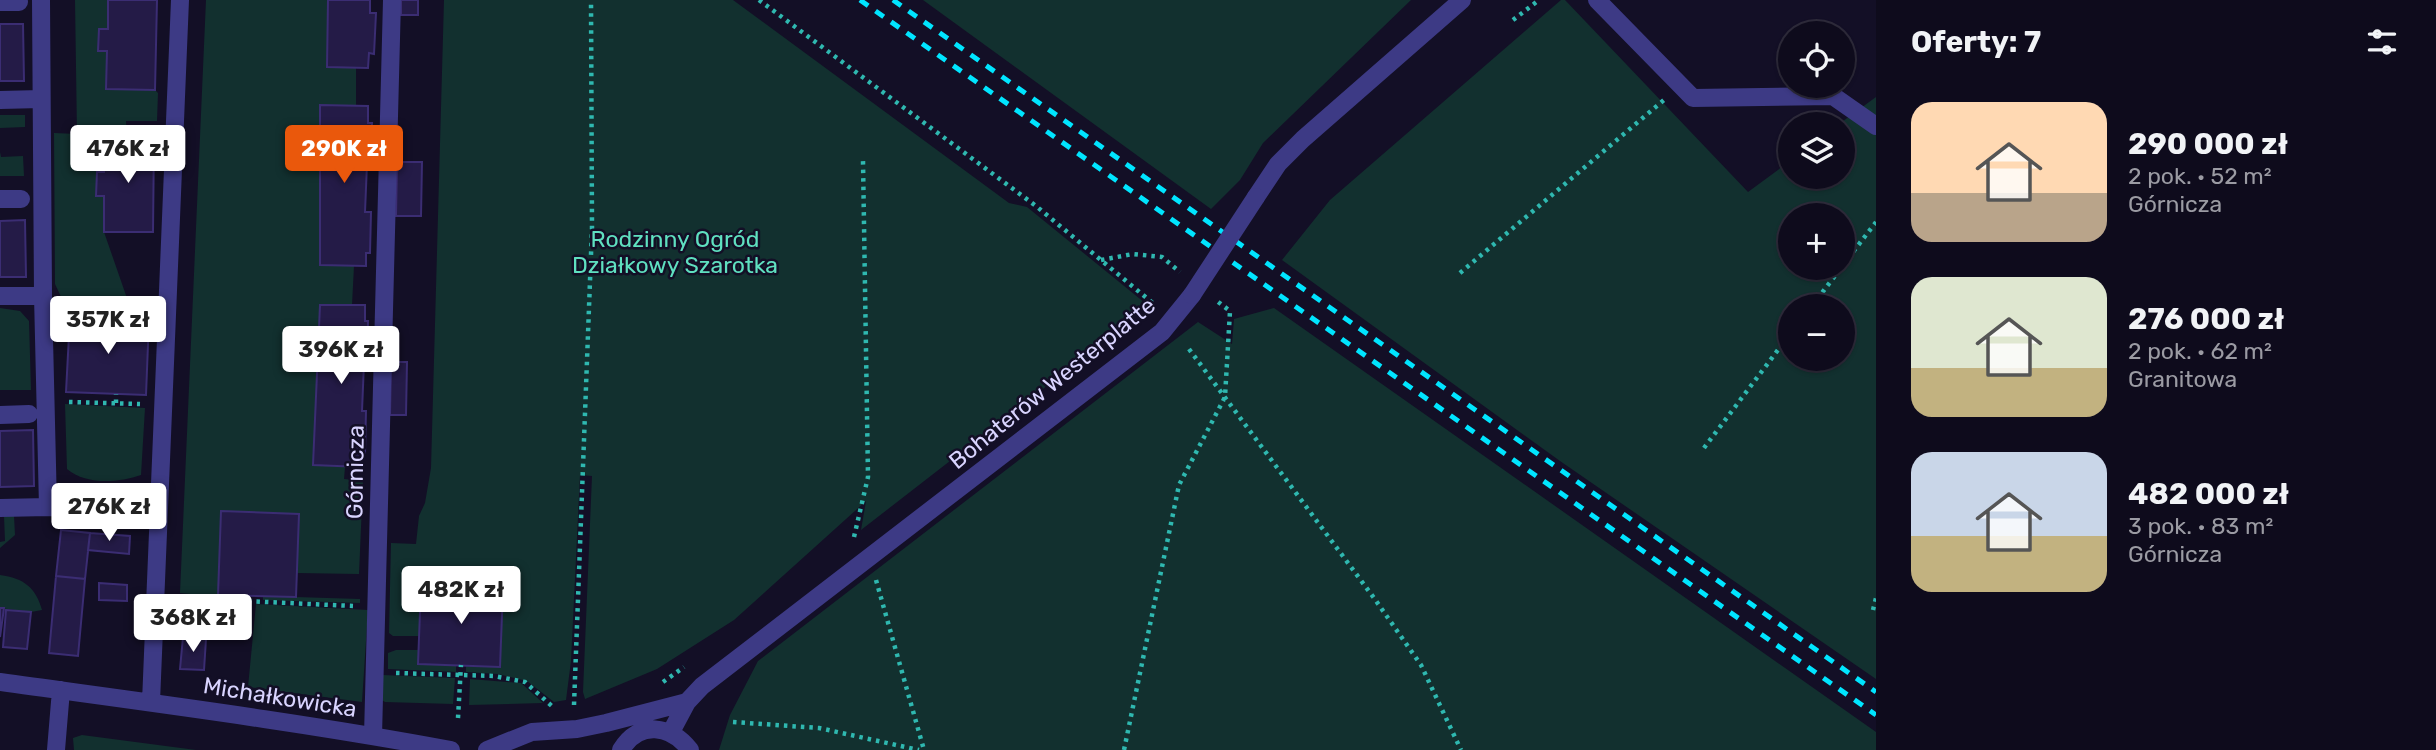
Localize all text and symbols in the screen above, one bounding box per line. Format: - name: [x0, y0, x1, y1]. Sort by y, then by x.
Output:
- map controls: [1778, 21, 1855, 371]
- button: locate: [1778, 21, 1855, 98]
- icon: filters: [2363, 23, 2401, 61]
- text: Oferty: 7: [1911, 24, 2041, 60]
- button: layers: [1778, 112, 1855, 189]
- pin: 476K zł: [63, 125, 193, 185]
- pin: 290K zł: [279, 125, 409, 185]
- text: 290 000 zł: [2128, 126, 2288, 162]
- icon: home: [1967, 130, 2051, 214]
- text: 476K zł: [86, 134, 170, 162]
- text: 290K zł: [301, 134, 387, 162]
- text: 2 pok. · 52 m²: [2128, 162, 2272, 190]
- text: Górnicza: [2128, 190, 2222, 218]
- button: +: [1778, 203, 1855, 280]
- park label: Rodzinny Ogród Działkowy Szarotka: [572, 225, 778, 279]
- street label: Bohaterów Westerplatte: [943, 291, 1161, 475]
- button: −: [1778, 294, 1855, 371]
- pin: 357K zł: [43, 296, 173, 356]
- text: 276 000 zł: [2128, 301, 2284, 337]
- text: 357K zł: [66, 305, 150, 333]
- icon: home: [1967, 305, 2051, 389]
- pin: 396K zł: [276, 326, 406, 386]
- text: 396K zł: [298, 335, 384, 363]
- text: 2 pok. · 62 m²: [2128, 337, 2272, 365]
- text: Granitowa: [2128, 365, 2237, 393]
- street label: Górnicza: [340, 425, 370, 519]
- text: 482 000 zł: [2128, 476, 2289, 512]
- icon: home: [1967, 480, 2051, 564]
- pin: 276K zł: [44, 484, 174, 543]
- text: 276K zł: [67, 492, 151, 520]
- text: 3 pok. · 83 m²: [2128, 512, 2273, 540]
- text: Górnicza: [2128, 540, 2222, 568]
- pin: 482K zł: [396, 566, 526, 626]
- text: 482K zł: [418, 575, 504, 603]
- pin: 368K zł: [128, 594, 258, 654]
- text: 368K zł: [150, 603, 236, 631]
- street label: Michałkowicka: [201, 671, 359, 723]

